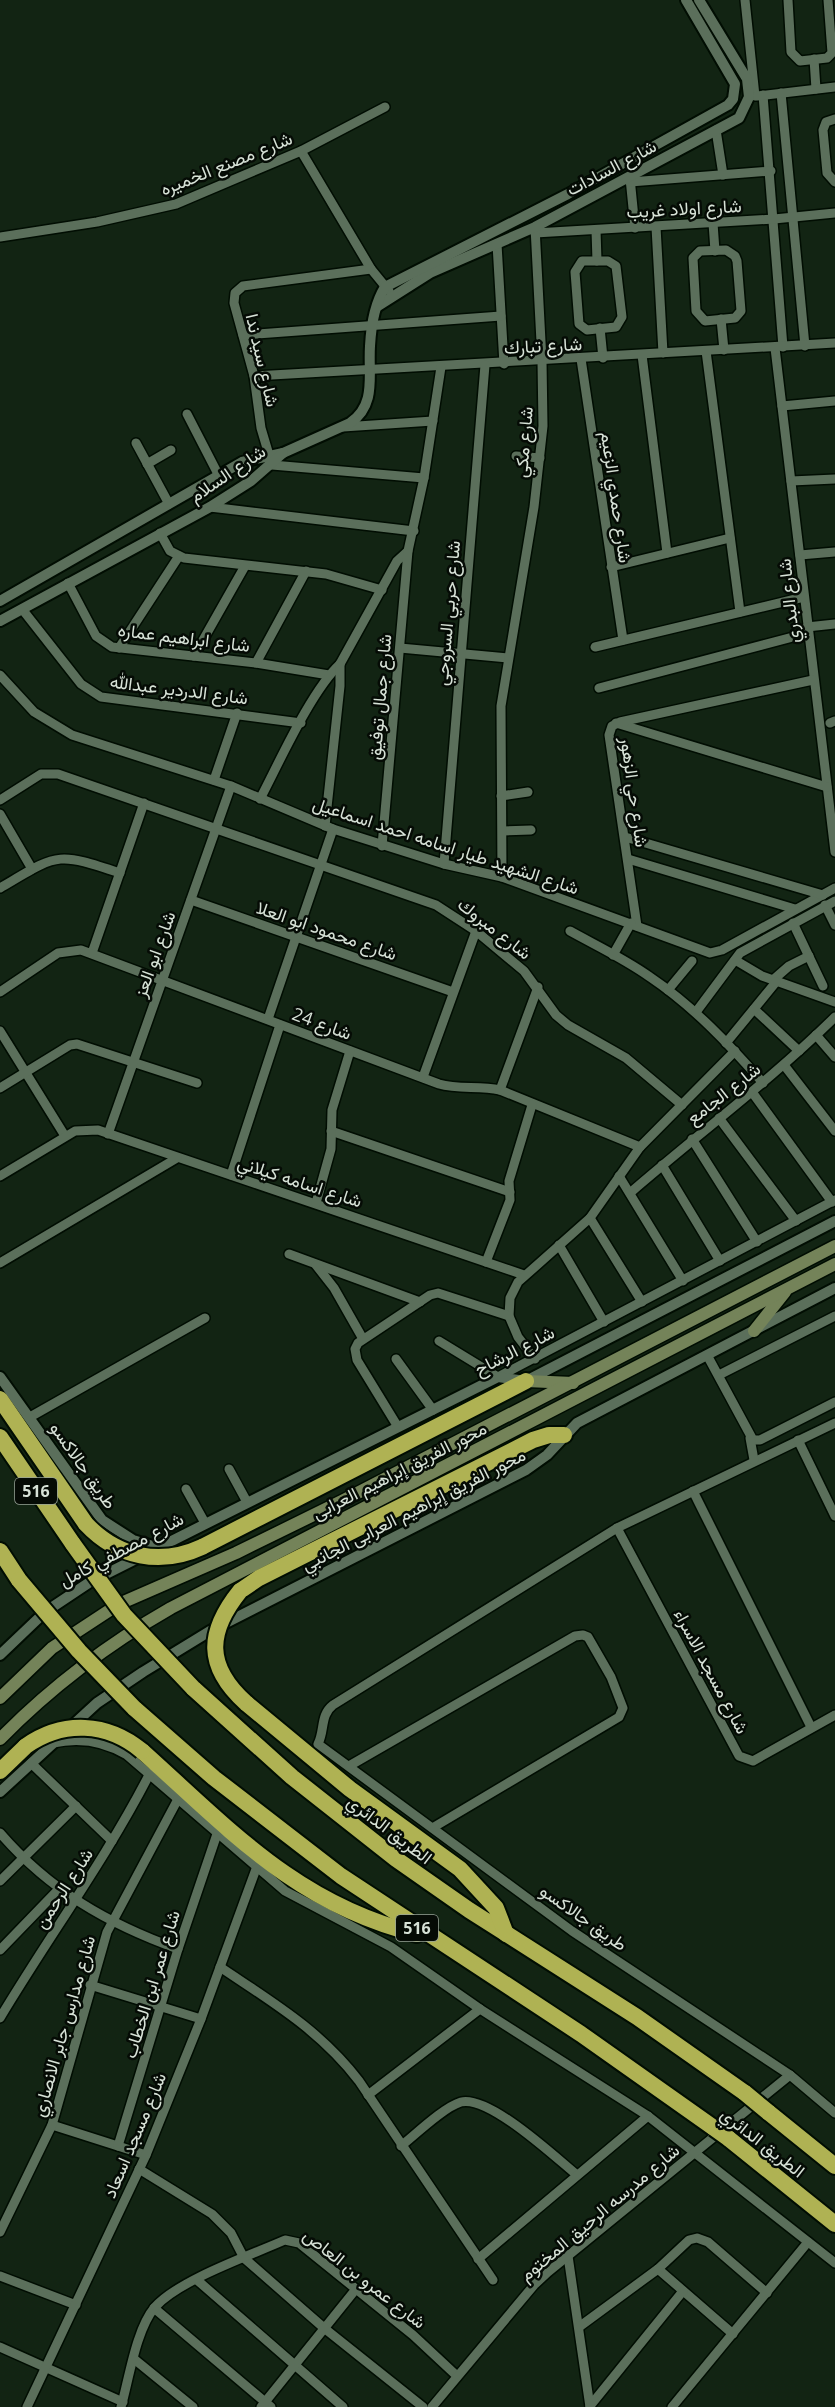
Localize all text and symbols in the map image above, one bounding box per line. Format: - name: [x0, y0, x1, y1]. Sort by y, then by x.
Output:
- street label: شارع مصنع الخميره: [156, 126, 296, 201]
- street label: شارع السادات: [562, 133, 661, 202]
- street label: شارع اولاد غريب: [626, 193, 742, 224]
- street label: شارع سيد ندا: [240, 311, 285, 409]
- street label: شارع تبارك: [503, 331, 583, 360]
- street label: شارع مكي: [508, 405, 542, 479]
- street label: شارع حمدي الزعيم: [592, 430, 638, 565]
- street label: شارع السلام: [184, 439, 270, 508]
- street label: شارع حربي السروجي: [429, 539, 469, 687]
- street label: شارع البدري: [772, 557, 808, 644]
- street label: شارع ابراهيم عماره: [116, 617, 251, 658]
- street label: شارع جمال توفيق: [362, 633, 397, 761]
- street label: شارع الدردير عبدالله: [108, 669, 249, 710]
- street label: شارع حي الزهور: [611, 734, 655, 849]
- street label: شارع الشهيد طيار اسامه احمد اسماعيل: [310, 791, 582, 900]
- street label: شارع مبروك: [453, 892, 537, 965]
- street label: شارع محمود ابو العلا: [253, 895, 400, 966]
- street label: شارع ابو العز: [127, 908, 182, 1002]
- street label: شارع 24: [289, 1001, 355, 1046]
- street label: شارع الجامع: [681, 1057, 766, 1130]
- street label: شارع اسامه كيلاني: [233, 1150, 365, 1216]
- street label: شارع الرشاح: [470, 1320, 559, 1381]
- street label: محور الفريق إبراهيم العرابى: [308, 1416, 491, 1525]
- street label: طريق جالاكسو: [45, 1417, 123, 1513]
- street label: محور الفريق إبراهيم العرابى الجانبي: [297, 1442, 531, 1580]
- road number: 516: [15, 1478, 57, 1504]
- street label: شارع مصطفي كامل: [55, 1506, 189, 1595]
- street label: شارع مسجد الاسراء: [668, 1604, 755, 1738]
- street label: الطريق الدائري: [340, 1789, 438, 1872]
- street label: شارع الرحمن: [28, 1843, 99, 1933]
- street label: طريق جالاكسو: [536, 1878, 632, 1956]
- street label: شارع عمر ابن الخطاب: [117, 1907, 186, 2061]
- road number: 516: [396, 1915, 438, 1941]
- street label: شارع مدارس جابر الانصاري: [26, 1933, 104, 2120]
- street label: شارع مسجد اسعاد: [97, 2069, 172, 2202]
- street label: الطريق الدائري: [713, 2101, 810, 2186]
- street label: شارع مدرسه الرحيق المختوم: [514, 2138, 685, 2287]
- street label: شارع عمرو بن العاص: [298, 2222, 431, 2334]

